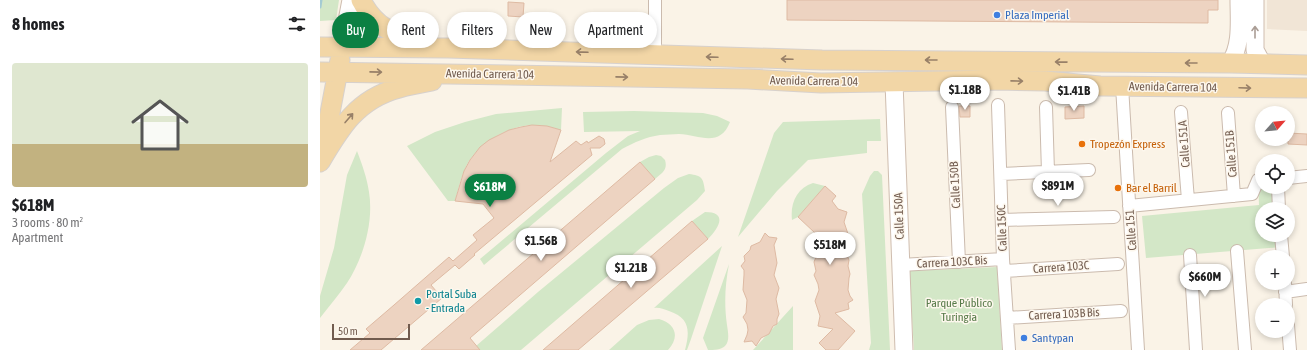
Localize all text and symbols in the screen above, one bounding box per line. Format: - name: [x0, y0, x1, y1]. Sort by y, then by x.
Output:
- place label: Plaza Imperial: [1005, 8, 1070, 22]
- marker: Plaza Imperial: [992, 10, 1002, 20]
- chip: Buy: [332, 12, 379, 48]
- chip: Rent: [387, 12, 439, 48]
- chip: Filters: [447, 12, 507, 48]
- chip: New: [515, 12, 566, 48]
- chip: Apartment: [574, 12, 657, 48]
- icon: filters: [286, 13, 308, 35]
- text: 8 homes: [12, 14, 65, 34]
- one-way arrow: [1251, 26, 1259, 39]
- one-way arrow: [576, 49, 589, 56]
- one-way arrow: [706, 53, 719, 60]
- one-way arrow: [781, 55, 794, 63]
- one-way arrow: [925, 56, 938, 64]
- one-way arrow: [1055, 58, 1068, 65]
- one-way arrow: [1185, 59, 1198, 67]
- street label: Avenida Carrera 104: [446, 66, 535, 82]
- one-way arrow: [369, 68, 382, 76]
- one-way arrow: [615, 73, 628, 81]
- street label: Avenida Carrera 104: [770, 73, 859, 89]
- pin: $1.18B: [932, 77, 998, 111]
- one-way arrow: [1010, 77, 1023, 84]
- pin: $1.41B: [1041, 78, 1107, 112]
- street label: Avenida Carrera 104: [1129, 79, 1218, 95]
- text: $1.18B: [949, 82, 981, 97]
- text: $1.41B: [1058, 83, 1090, 98]
- one-way arrow: [1238, 84, 1251, 92]
- icon: home: [124, 89, 196, 161]
- north arrow: [1255, 106, 1295, 146]
- map controls: [1255, 106, 1295, 338]
- one-way arrow: [344, 113, 354, 123]
- street label: Calle 151A: [1175, 120, 1193, 168]
- street label: Calle 151B: [1222, 130, 1240, 178]
- place label: Tropezón Express: [1090, 137, 1165, 151]
- marker: Tropezón Express: [1077, 139, 1087, 149]
- button: locate: [1255, 154, 1295, 194]
- street label: Calle 150B: [947, 161, 963, 209]
- pin: $891M: [1030, 173, 1086, 207]
- pin: $618M: [462, 174, 518, 208]
- text: $891M: [1042, 178, 1074, 193]
- text: $618M: [474, 179, 506, 194]
- place label: Bar el Barril: [1126, 181, 1178, 195]
- marker: Bar el Barril: [1113, 183, 1123, 193]
- street label: Calle 150A: [891, 192, 907, 240]
- text: $618M: [12, 195, 55, 215]
- button: layers: [1255, 202, 1295, 242]
- street label: Calle 150C: [994, 204, 1010, 252]
- street label: Calle 151: [1123, 209, 1139, 251]
- text: 3 rooms · 80 m²: [12, 215, 83, 230]
- pin: $1.56B: [508, 228, 574, 262]
- text: Apartment: [12, 230, 63, 245]
- pin: $518M: [802, 232, 858, 266]
- text: $1.56B: [525, 233, 557, 248]
- text: $518M: [814, 237, 846, 252]
- button: +: [1255, 250, 1295, 290]
- street label: Carrera 103C Bis: [916, 253, 988, 271]
- pin: $1.21B: [598, 255, 664, 289]
- street label: Carrera 103C: [1032, 258, 1090, 276]
- text: $1.21B: [615, 260, 647, 275]
- pin: $660M: [1177, 264, 1233, 298]
- text: $660M: [1189, 269, 1221, 284]
- place label: Portal Suba - Entrada: [426, 287, 477, 315]
- marker: Portal Suba - Entrada: [413, 296, 423, 306]
- park label: Parque Público Turingia: [926, 296, 993, 324]
- button: −: [1255, 298, 1295, 338]
- street label: Carrera 103B Bis: [1028, 305, 1100, 323]
- scale bar: [332, 322, 410, 341]
- text: 50 m: [338, 325, 358, 337]
- place label: Santypan: [1032, 331, 1074, 345]
- marker: Santypan: [1019, 333, 1029, 343]

